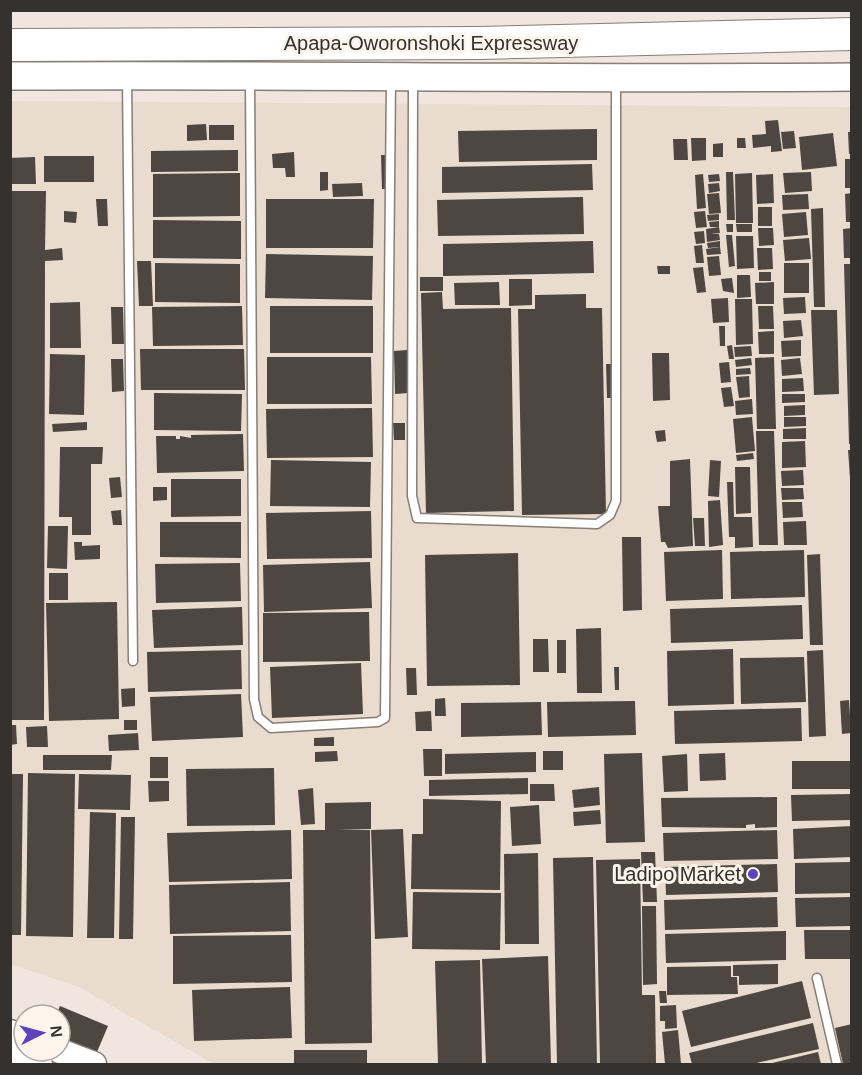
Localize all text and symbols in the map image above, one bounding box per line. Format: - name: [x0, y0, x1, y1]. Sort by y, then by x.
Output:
- street label: Apapa-Oworonshoki Expressway: [284, 32, 578, 54]
- place label: Ladipo Market: [614, 863, 741, 885]
- marker: Ladipo Market: [746, 867, 760, 881]
- north arrow: [12, 1003, 72, 1063]
- text: N: [47, 1025, 65, 1038]

